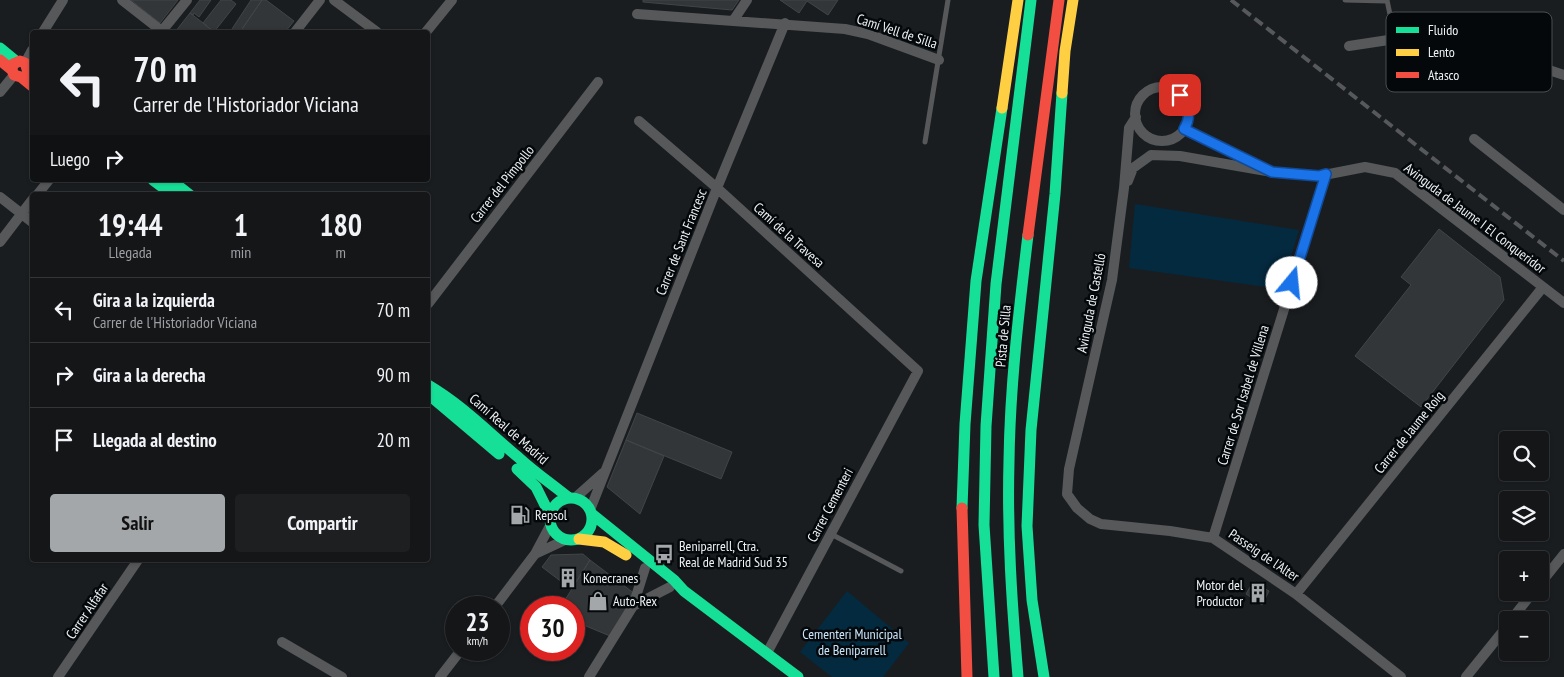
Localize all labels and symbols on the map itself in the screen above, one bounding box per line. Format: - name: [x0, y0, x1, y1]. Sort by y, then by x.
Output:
- street label: Camí Vell de Silla: [854, 10, 940, 52]
- legend: [1386, 12, 1552, 92]
- text: Fluido: [1428, 21, 1458, 39]
- text: Lento: [1428, 43, 1455, 61]
- text: Atasco: [1428, 66, 1459, 84]
- pin: [1159, 74, 1201, 116]
- street label: Carrer del Pimpollo: [466, 142, 538, 226]
- street label: Avinguda de Jaume I El Conqueridor: [1401, 159, 1549, 277]
- street label: Carrer de Sant Francesc: [651, 186, 711, 298]
- street label: Camí de la Travesa: [750, 198, 828, 272]
- street label: Avinguda de Castelló: [1073, 252, 1109, 354]
- position arrow: [1265, 256, 1317, 308]
- street label: Pista de Silla: [991, 304, 1015, 368]
- street label: Carrer de Sor Isabel de Villena: [1213, 323, 1273, 467]
- street label: Carrer de Jaume Roig: [1370, 387, 1448, 477]
- street label: Camí Real de Madrid: [466, 390, 552, 468]
- street label: Carrer Cementeri: [803, 465, 857, 545]
- fuel station icon: Repsol: [509, 504, 531, 526]
- place label: Repsol: [535, 506, 568, 524]
- street label: Passeig de l'Alter: [1225, 525, 1303, 585]
- place label: Beniparrell, Ctra. Real de Madrid Sud 35: [679, 537, 788, 571]
- bus stop icon: Beniparrell, Ctra. Real de Madrid Sud 35: [653, 543, 675, 565]
- building icon: Konecranes: [557, 567, 579, 589]
- place label: Konecranes: [583, 569, 639, 587]
- place label: Motor del Productor: [1196, 576, 1244, 610]
- street label: Carrer Alfafar: [62, 579, 112, 642]
- building icon: Motor del Productor: [1247, 582, 1269, 604]
- shop icon: Auto-Rex: [587, 590, 609, 612]
- place label: Auto-Rex: [613, 592, 657, 610]
- speed limit sign: 30: [520, 596, 585, 661]
- park label: Cementeri Municipal de Beniparrell: [802, 625, 902, 659]

